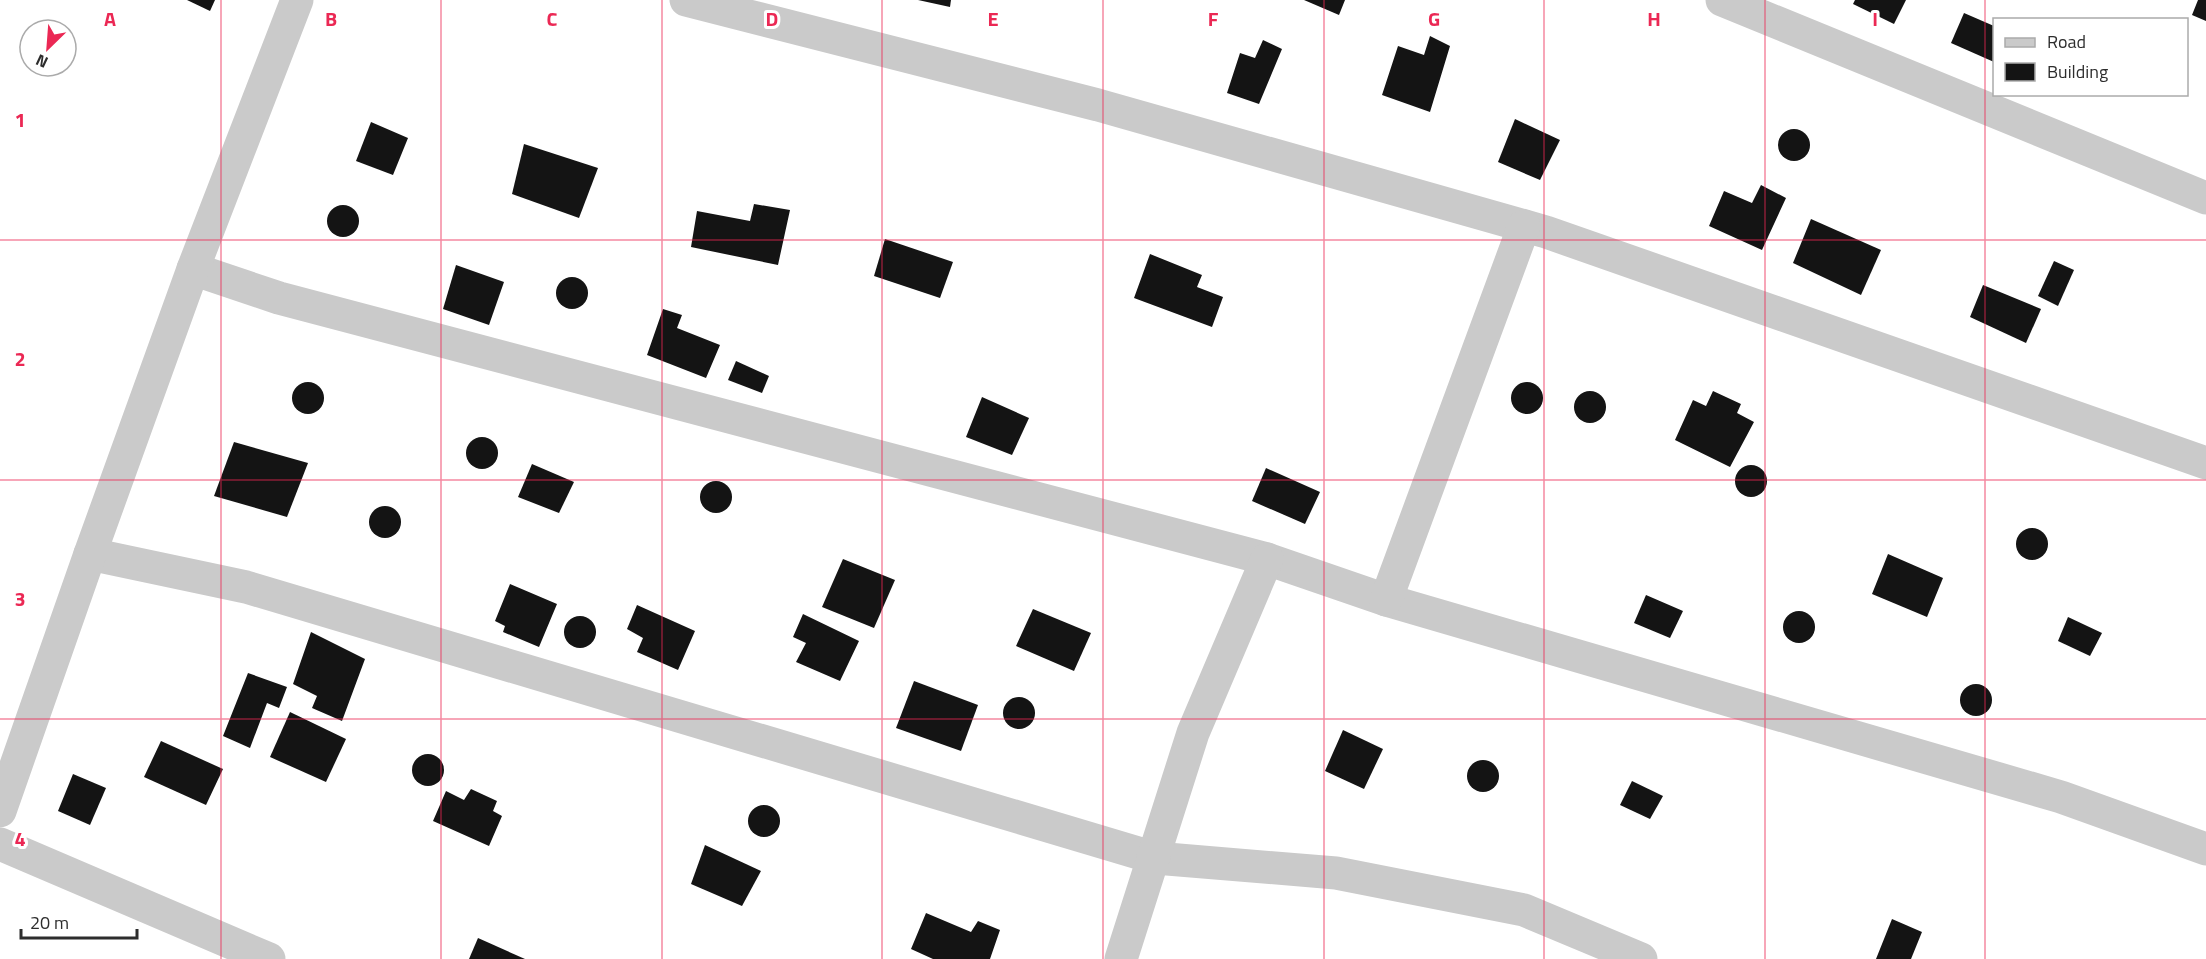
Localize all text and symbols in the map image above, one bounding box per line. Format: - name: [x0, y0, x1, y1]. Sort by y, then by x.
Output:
- text: A: [104, 3, 116, 34]
- text: B: [325, 3, 337, 34]
- text: C: [547, 3, 558, 34]
- text: D: [766, 3, 778, 34]
- text: E: [987, 3, 999, 34]
- text: F: [1208, 3, 1219, 34]
- text: G: [1428, 3, 1440, 34]
- text: H: [1647, 3, 1661, 34]
- text: I: [1872, 3, 1878, 34]
- north arrow: [18, 18, 78, 78]
- legend: [1993, 18, 2188, 96]
- text: Road: [2047, 28, 2086, 55]
- text: N: [32, 48, 52, 75]
- text: Building: [2047, 58, 2108, 85]
- text: 1: [14, 104, 26, 135]
- text: 2: [14, 343, 26, 374]
- text: 3: [14, 583, 26, 614]
- text: 4: [14, 823, 26, 854]
- scale bar: [21, 902, 136, 940]
- text: 20 m: [30, 909, 69, 936]

